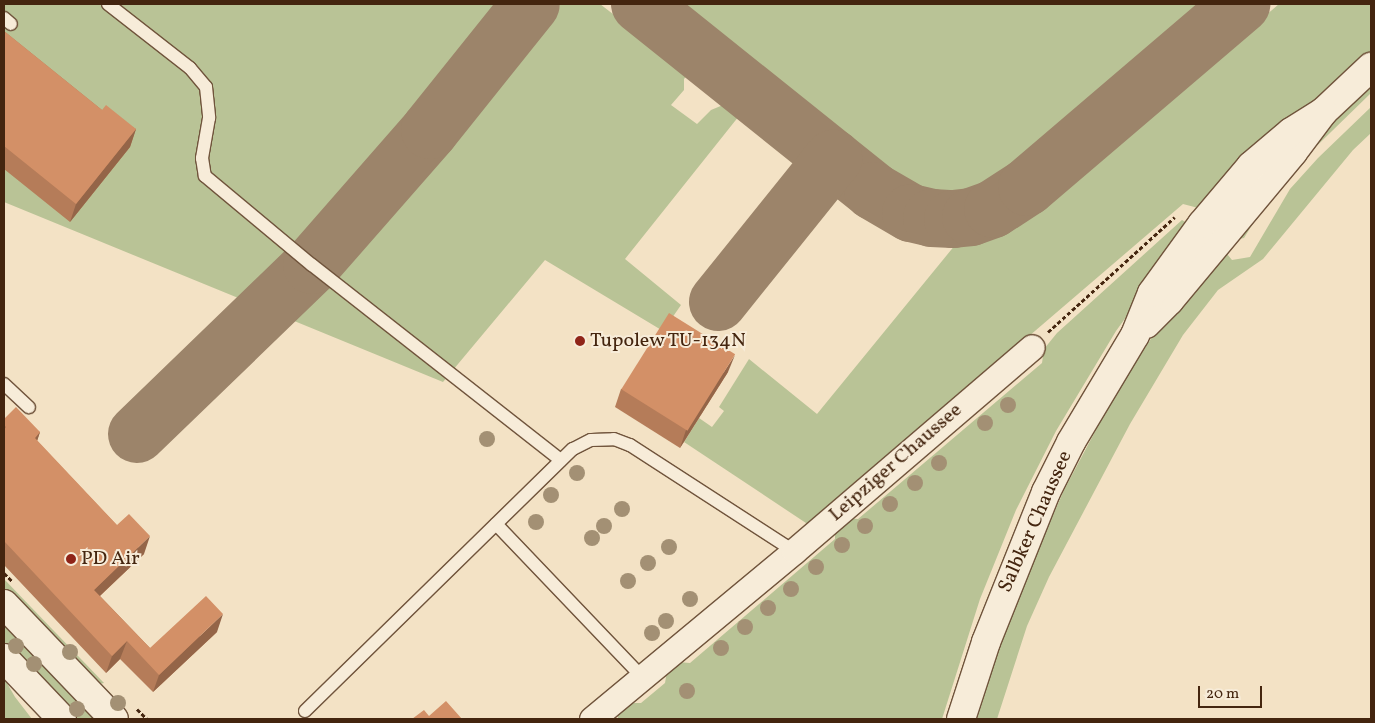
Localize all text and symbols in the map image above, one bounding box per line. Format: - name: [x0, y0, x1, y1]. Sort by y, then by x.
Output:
- place label: Tupolew TU-134N: [590, 329, 747, 353]
- marker: Tupolew TU-134N: [574, 335, 586, 347]
- street label: Leipziger Chaussee: [825, 399, 967, 527]
- street label: Salbker Chaussee: [994, 447, 1078, 597]
- place label: PD Air: [81, 547, 140, 571]
- marker: PD Air: [65, 553, 77, 565]
- scale bar: [1200, 676, 1264, 708]
- text: 20 m: [1206, 684, 1239, 705]

